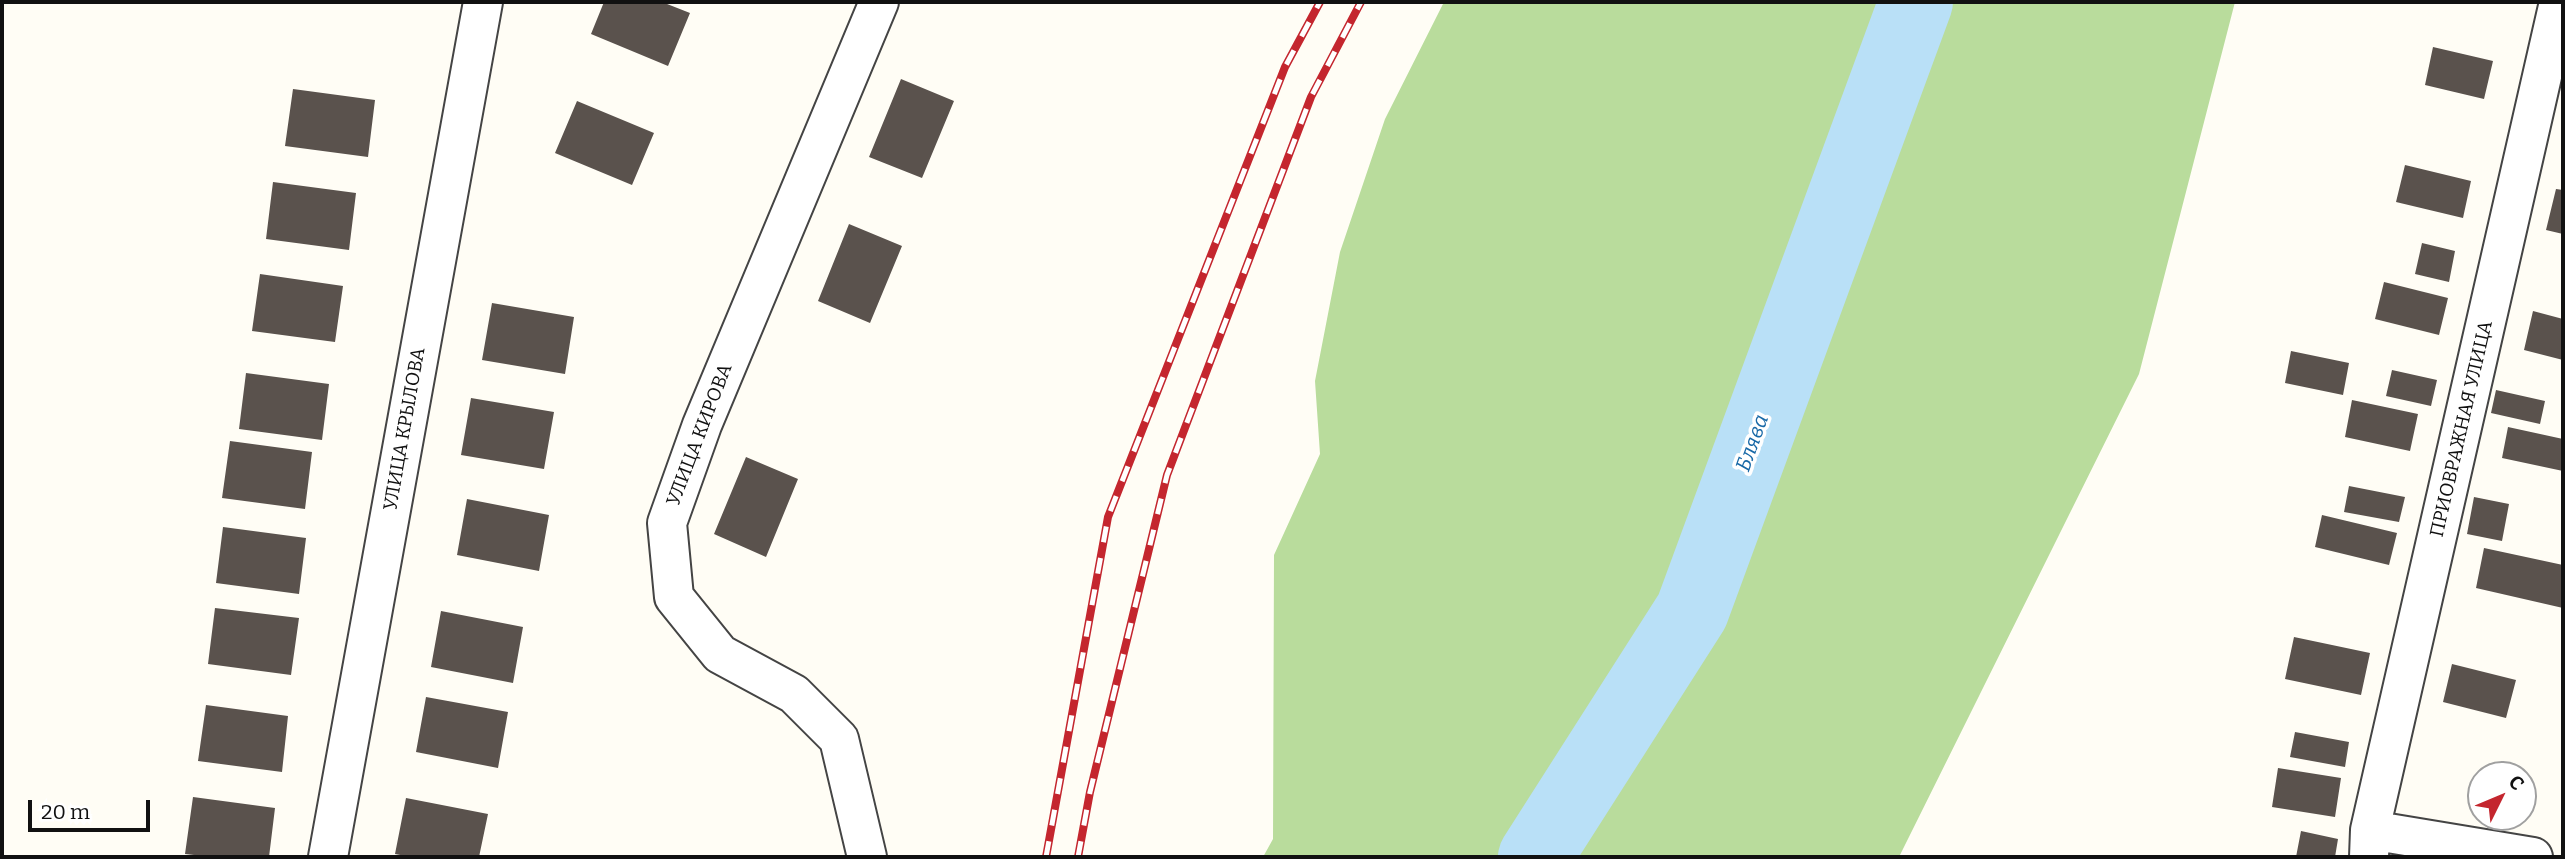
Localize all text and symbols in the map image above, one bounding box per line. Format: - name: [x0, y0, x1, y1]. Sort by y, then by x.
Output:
- street label: ПРИОВРАЖНАЯ УЛИЦА: [2426, 319, 2498, 539]
- street label: УЛИЦА КРЫЛОВА: [379, 346, 431, 512]
- street label: УЛИЦА КИРОВА: [662, 361, 738, 509]
- water label: Блява: [1731, 411, 1775, 475]
- north arrow: [2467, 761, 2537, 831]
- text: С: [2504, 770, 2529, 795]
- scale bar: [32, 786, 154, 830]
- text: 20 m: [41, 799, 90, 825]

